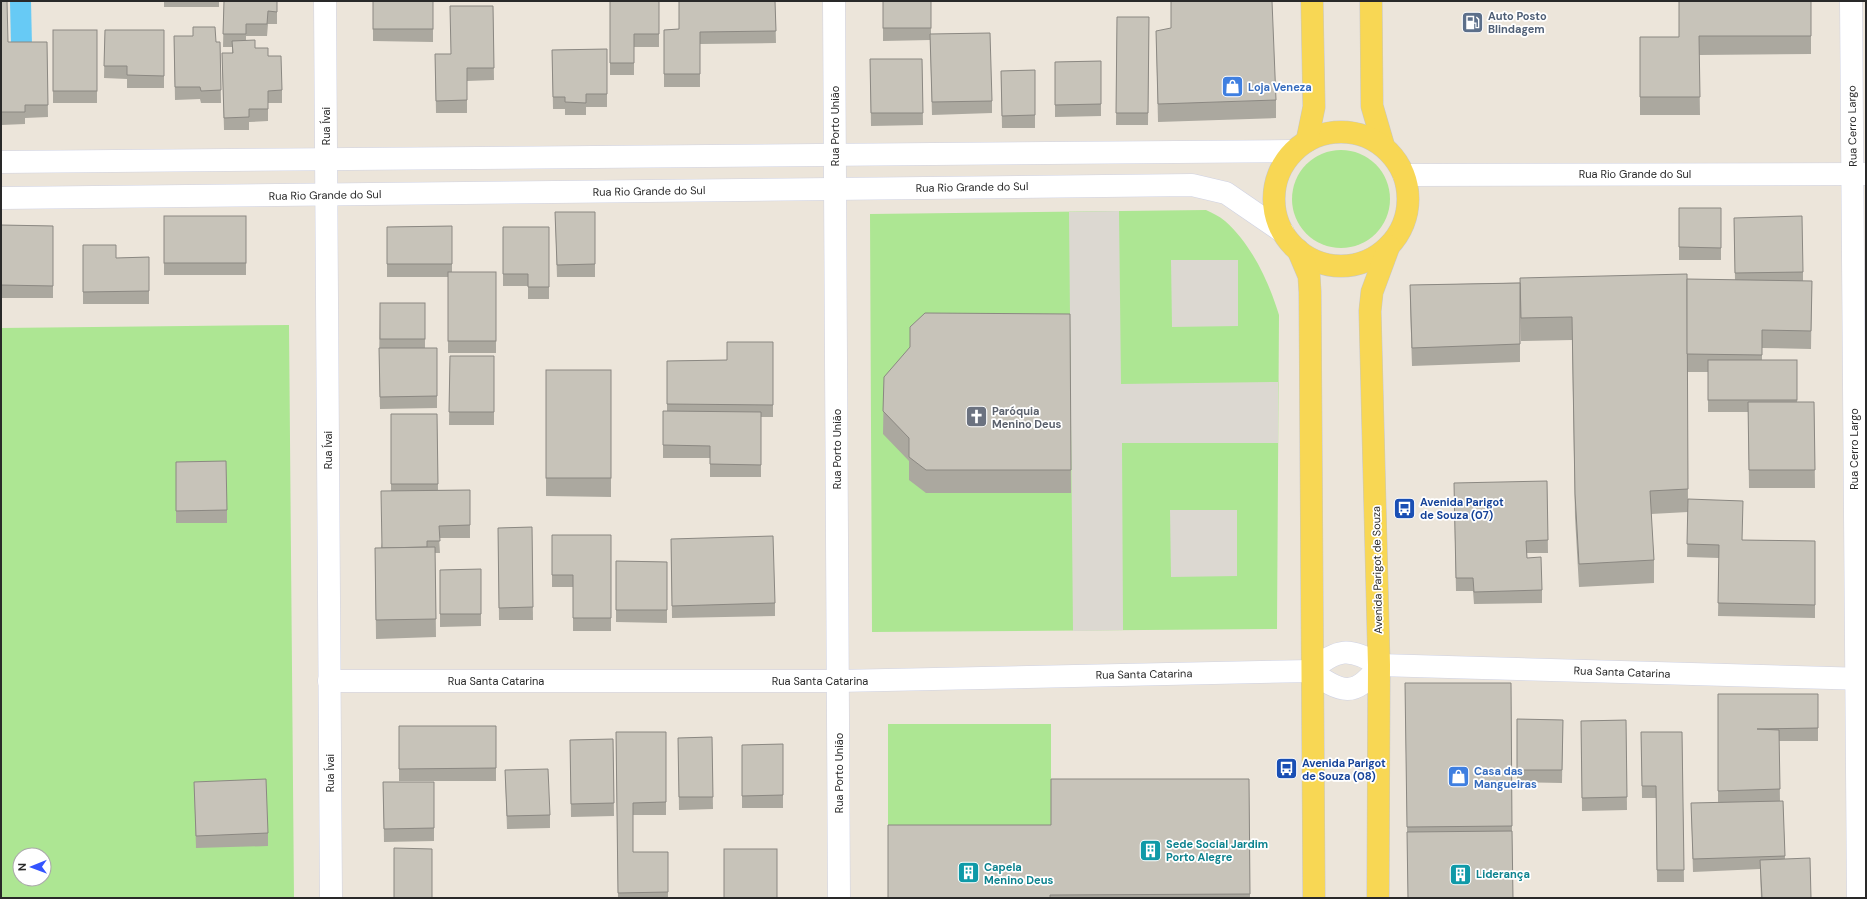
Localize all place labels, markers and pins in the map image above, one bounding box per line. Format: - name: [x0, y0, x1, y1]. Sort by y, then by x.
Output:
- fuel station icon: Auto Posto Blindagem: [1460, 9, 1486, 35]
- place label: Auto Posto Blindagem: [1488, 9, 1547, 36]
- shop icon: Loja Veneza: [1220, 74, 1246, 100]
- place label: Loja Veneza: [1248, 80, 1312, 94]
- church icon: Paróquia Menino Deus: [964, 404, 990, 430]
- place label: Paróquia Menino Deus: [992, 404, 1061, 431]
- bus stop icon: Avenida Parigot de Souza (07): [1391, 495, 1417, 521]
- place label: Avenida Parigot de Souza (07): [1420, 495, 1504, 522]
- bus stop icon: Avenida Parigot de Souza (08): [1274, 756, 1300, 782]
- place label: Avenida Parigot de Souza (08): [1302, 756, 1386, 783]
- shop icon: Casa das Mangueiras: [1446, 764, 1472, 790]
- place label: Casa das Mangueiras: [1474, 764, 1537, 791]
- building icon: Sede Social Jardim Porto Alegre: [1137, 837, 1163, 863]
- place label: Sede Social Jardim Porto Alegre: [1166, 837, 1268, 864]
- building icon: Capela Menino Deus: [956, 860, 982, 886]
- place label: Capela Menino Deus: [984, 860, 1053, 887]
- building icon: Liderança: [1447, 861, 1473, 887]
- place label: Liderança: [1476, 867, 1530, 881]

